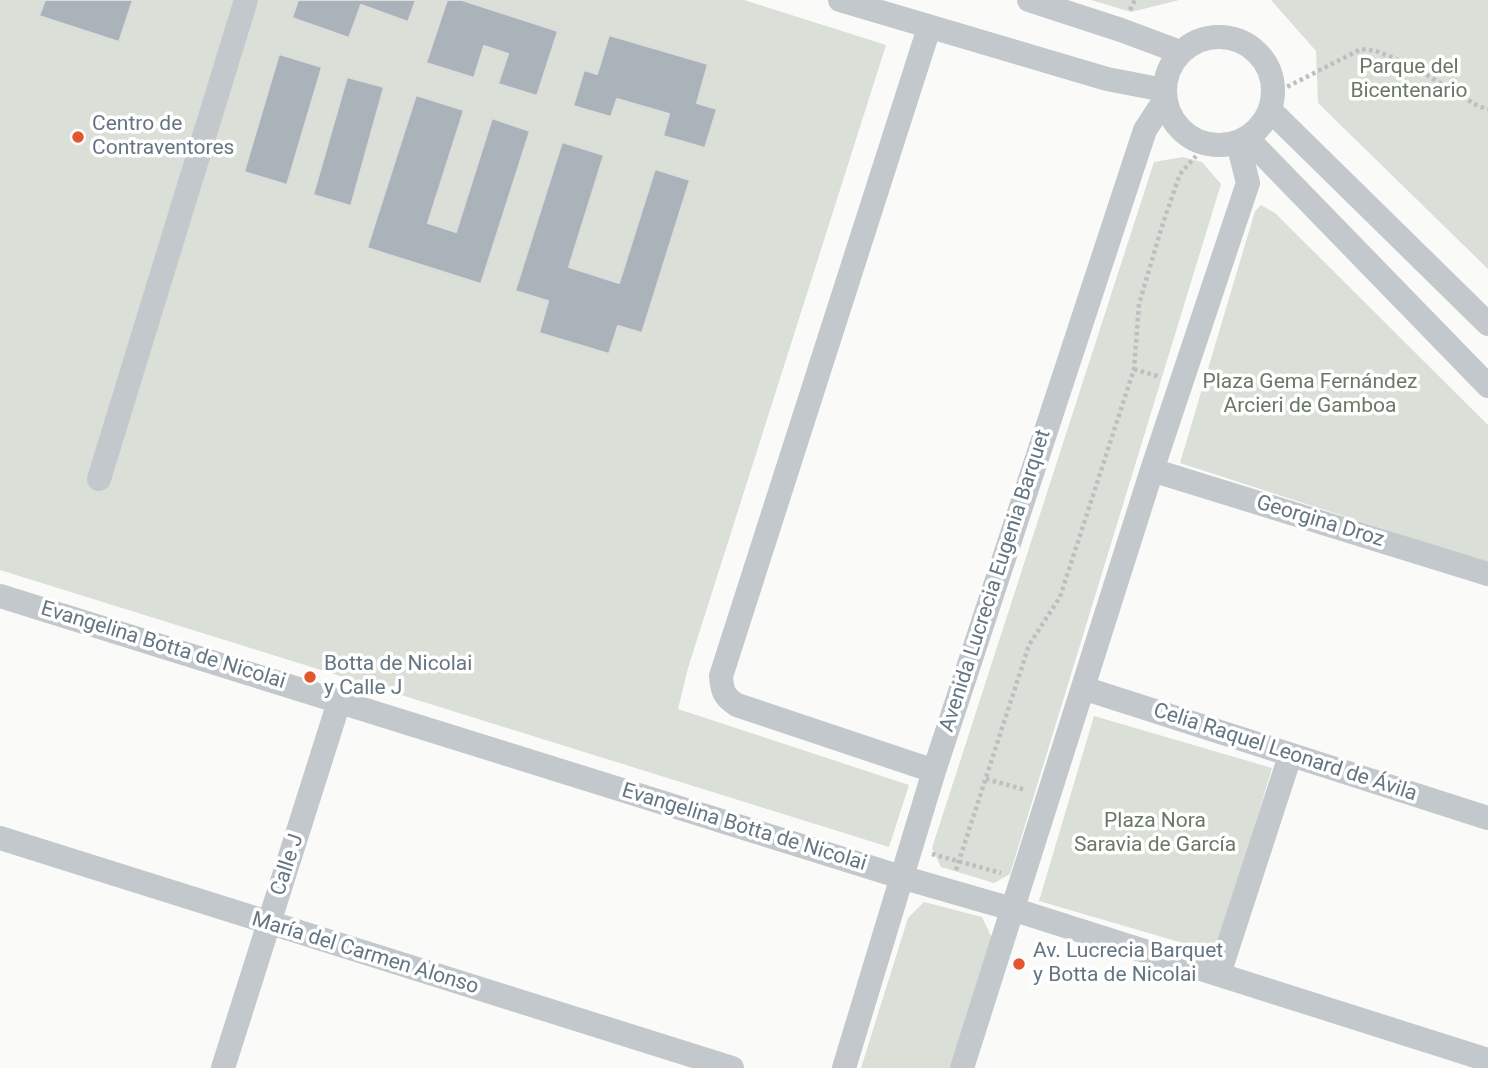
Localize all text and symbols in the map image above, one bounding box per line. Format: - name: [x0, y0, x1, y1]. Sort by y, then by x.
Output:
- park label: Parque del Bicentenario: [1350, 55, 1468, 105]
- place label: Centro de Contraventores: [92, 112, 234, 162]
- marker: Centro de Contraventores: [70, 129, 86, 145]
- park label: Plaza Gema Fernández Arcieri de Gamboa: [1203, 370, 1417, 420]
- street label: Avenida Lucrecia Eugenia Barquet: [935, 427, 1057, 735]
- street label: Georgina Droz: [1253, 491, 1387, 553]
- street label: Evangelina Botta de Nicolai: [38, 597, 288, 695]
- place label: Botta de Nicolai y Calle J: [324, 652, 472, 702]
- marker: Botta de Nicolai y Calle J: [302, 669, 318, 685]
- street label: Celia Raquel Leonard de Ávila: [1150, 698, 1420, 808]
- street label: Evangelina Botta de Nicolai: [619, 779, 869, 877]
- park label: Plaza Nora Saravia de García: [1074, 809, 1236, 859]
- street label: Calle J: [266, 831, 310, 899]
- street label: María del Carmen Alonso: [249, 907, 481, 1001]
- place label: Av. Lucrecia Barquet y Botta de Nicolai: [1033, 939, 1223, 989]
- marker: Av. Lucrecia Barquet y Botta de Nicolai: [1011, 956, 1027, 972]

